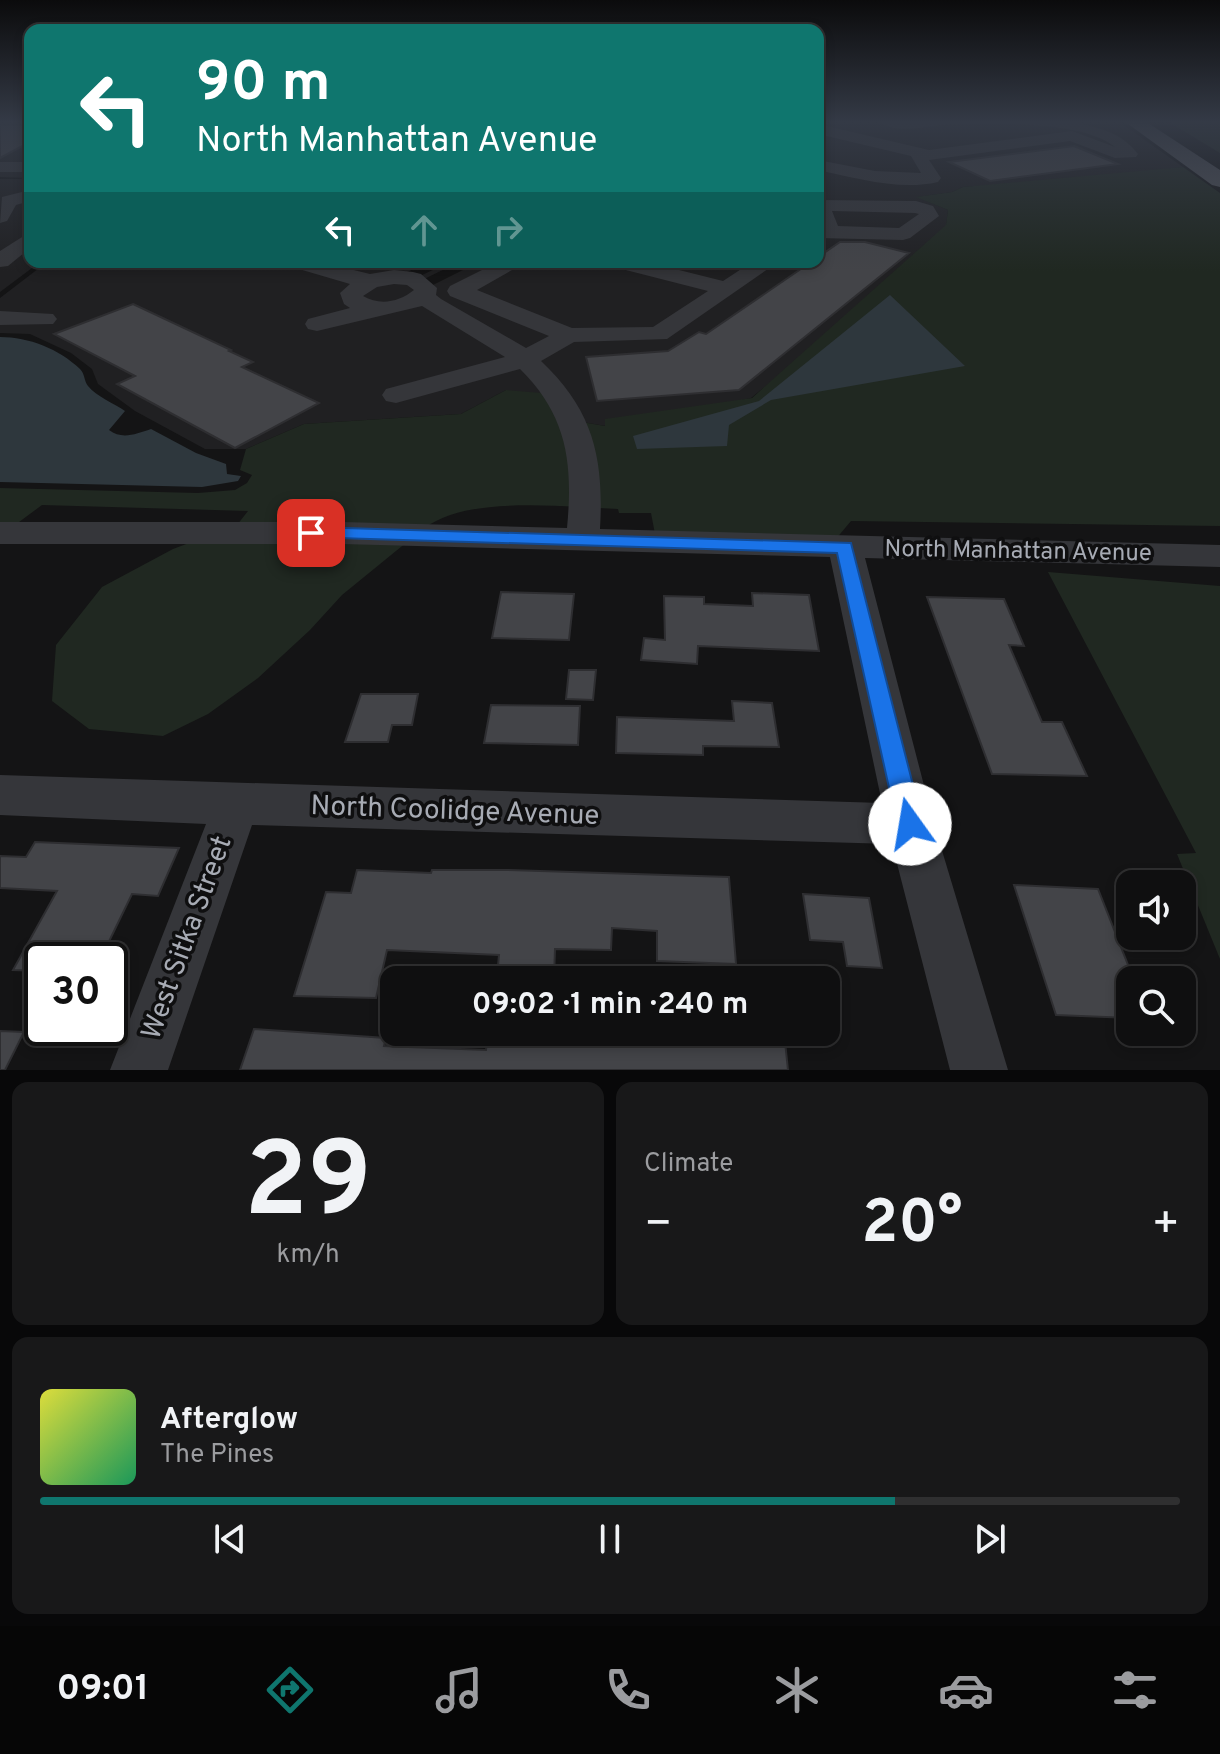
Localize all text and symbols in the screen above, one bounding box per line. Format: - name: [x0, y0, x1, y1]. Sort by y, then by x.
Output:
- text: 90 m: [196, 50, 331, 120]
- icon: left: [64, 56, 168, 160]
- text: North Manhattan Avenue: [196, 119, 597, 165]
- icon: left: [318, 208, 362, 252]
- icon: ahead: [402, 208, 446, 252]
- icon: right: [486, 208, 530, 252]
- pin: [277, 499, 345, 567]
- icon: arrive: [289, 511, 333, 555]
- street label: North Manhattan Avenue: [884, 535, 1152, 569]
- position arrow: [868, 782, 952, 866]
- street label: North Coolidge Avenue: [310, 789, 600, 835]
- street label: West Sitka Street: [134, 831, 242, 1045]
- map controls: [1116, 870, 1196, 1046]
- button: sound: [1116, 870, 1196, 950]
- speed limit sign: 30: [24, 942, 128, 1046]
- button: search: [1116, 966, 1196, 1046]
- text: 09:02 · 1 min · 240 m: [472, 987, 748, 1024]
- text: 29: [244, 1121, 372, 1253]
- text: Climate: [644, 1148, 733, 1181]
- text: 20°: [861, 1188, 963, 1264]
- text: −: [644, 1198, 672, 1254]
- text: +: [1152, 1198, 1180, 1254]
- text: km/h: [276, 1239, 340, 1272]
- text: Afterglow: [160, 1402, 298, 1439]
- text: The Pines: [160, 1439, 274, 1472]
- icon: previous: [208, 1517, 252, 1561]
- icon: pause: [588, 1517, 632, 1561]
- icon: next: [968, 1517, 1012, 1561]
- icon: directions: [262, 1662, 318, 1718]
- icon: music: [431, 1662, 487, 1718]
- icon: phone: [600, 1662, 656, 1718]
- icon: climate: [769, 1662, 825, 1718]
- icon: car: [938, 1662, 994, 1718]
- icon: filters: [1107, 1662, 1163, 1718]
- text: 09:01: [57, 1667, 149, 1713]

